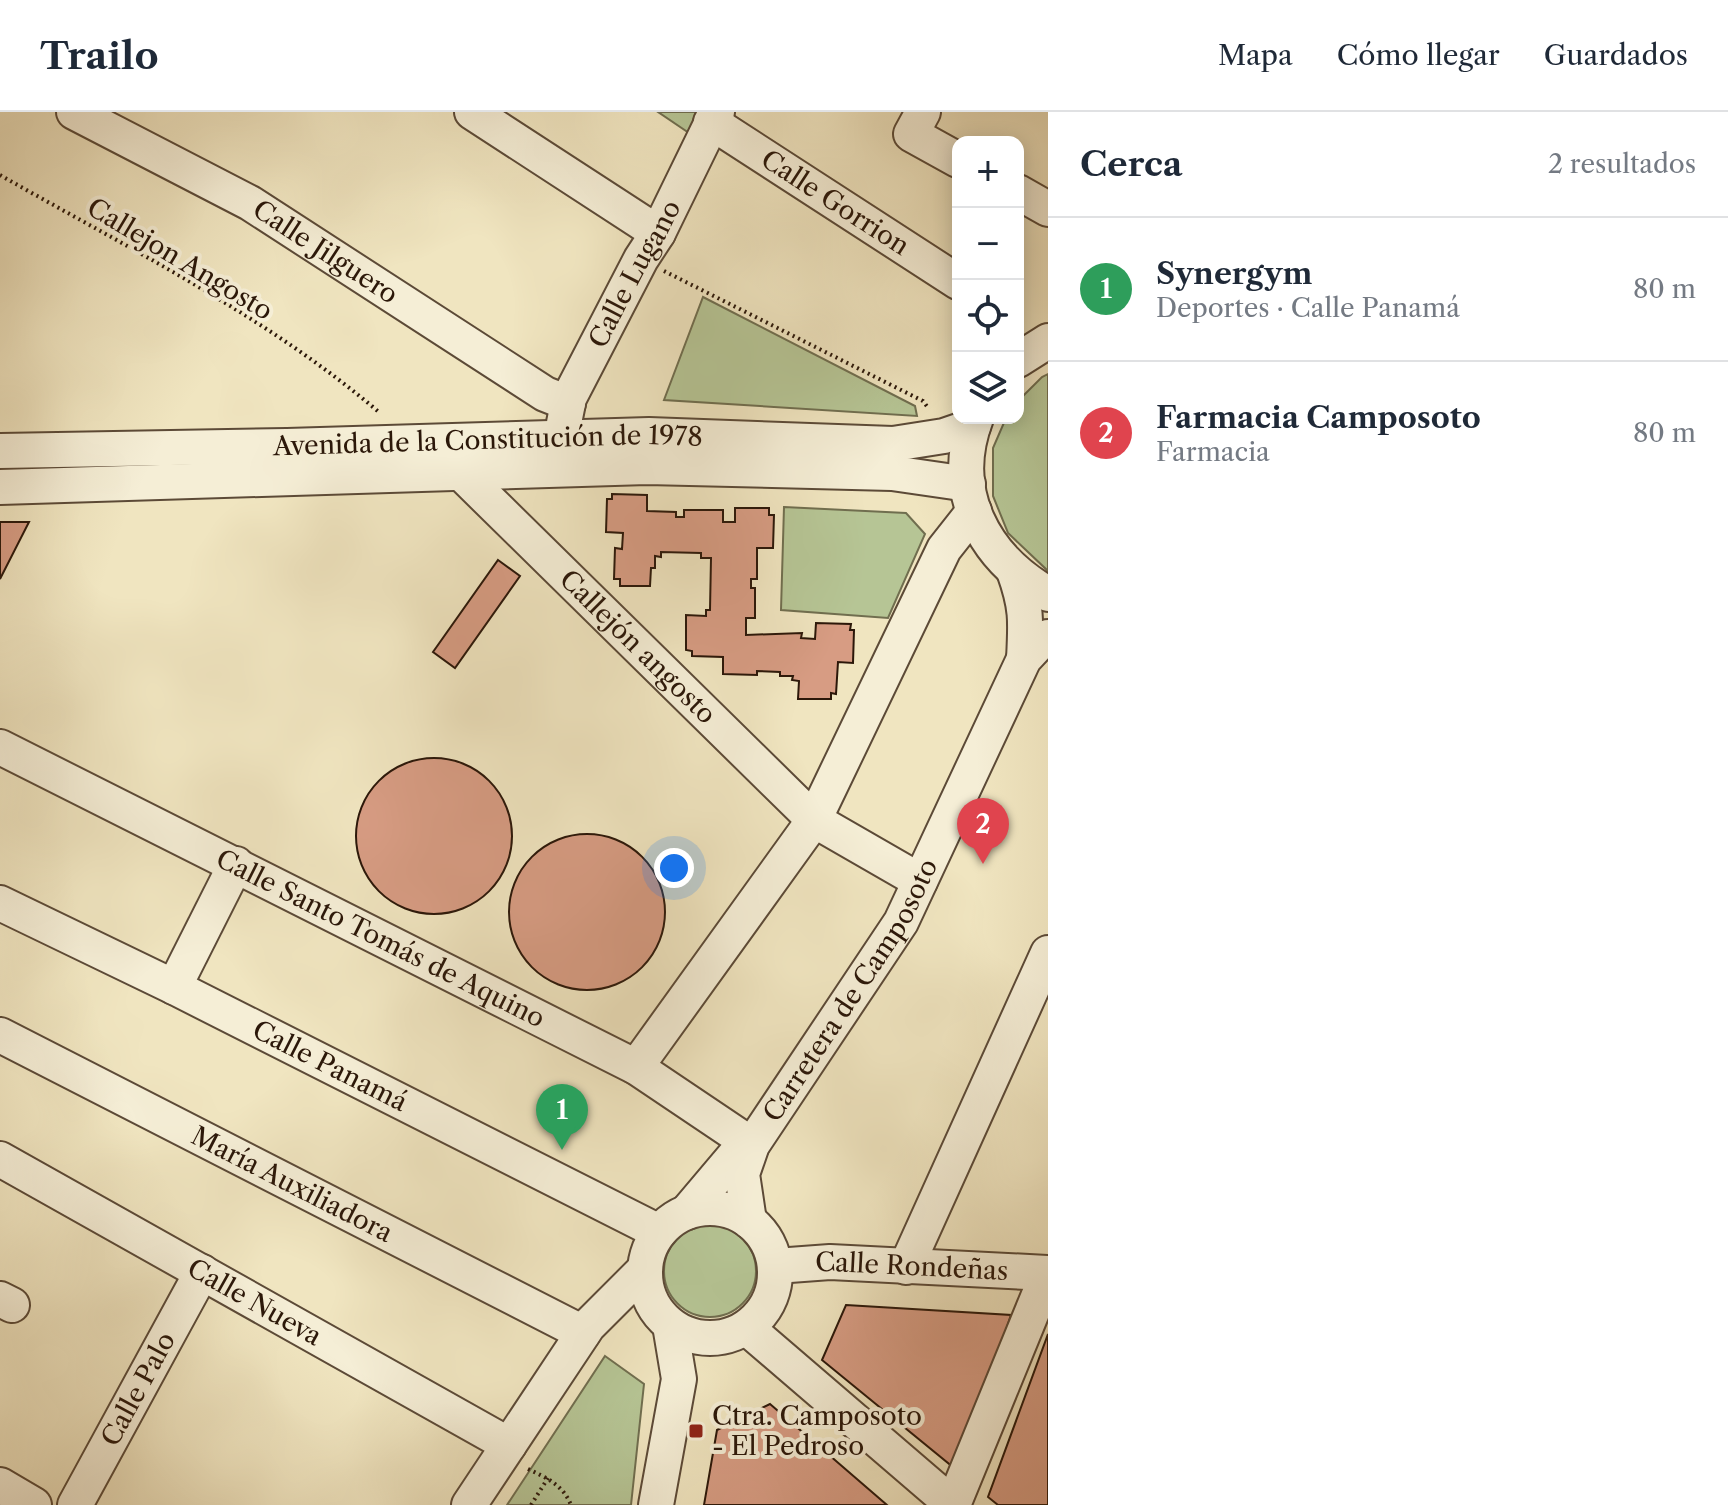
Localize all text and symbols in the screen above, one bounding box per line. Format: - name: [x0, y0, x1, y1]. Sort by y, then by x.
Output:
- text: Trailo: [40, 32, 159, 79]
- text: Mapa: [1218, 38, 1293, 72]
- text: Cómo llegar: [1337, 38, 1500, 72]
- text: Guardados: [1544, 38, 1688, 72]
- map controls: [952, 136, 1024, 424]
- button: +: [952, 136, 1024, 208]
- street label: Calle Gorrion: [755, 143, 915, 262]
- text: Cerca: [1080, 143, 1182, 185]
- text: 2 resultados: [1548, 148, 1696, 180]
- street label: Callejon Angosto: [81, 191, 279, 327]
- street label: Calle Jilguero: [247, 193, 404, 311]
- street label: Calle Lugano: [582, 195, 688, 353]
- button: −: [952, 208, 1024, 280]
- text: Synergym: [1156, 255, 1312, 292]
- text: 1: [1100, 273, 1112, 305]
- text: 80 m: [1633, 273, 1696, 305]
- button: locate: [952, 280, 1024, 352]
- text: Deportes · Calle Panamá: [1156, 292, 1460, 324]
- button: layers: [952, 352, 1024, 424]
- text: Farmacia Camposoto: [1156, 399, 1481, 436]
- text: 2: [1098, 417, 1114, 449]
- text: 80 m: [1633, 417, 1696, 449]
- street label: Avenida de la Constitución de 1978: [272, 419, 703, 462]
- text: Farmacia: [1156, 436, 1270, 468]
- street label: Callejón angosto: [553, 563, 723, 731]
- pin: 2: [957, 798, 1009, 864]
- street label: Calle Santo Tomás de Aquino: [211, 842, 550, 1035]
- your location: [654, 848, 694, 888]
- street label: Carretera de Camposoto: [756, 854, 944, 1128]
- street label: Calle Panamá: [247, 1013, 413, 1118]
- pin: 1: [536, 1084, 588, 1150]
- street label: María Auxiliadora: [186, 1120, 398, 1249]
- street label: Calle Rondeñas: [814, 1246, 1009, 1287]
- street label: Calle Nueva: [182, 1252, 328, 1353]
- street label: Calle Palo: [94, 1327, 182, 1452]
- place label: Ctra. Camposoto - El Pedroso: [712, 1400, 922, 1462]
- marker: Ctra. Camposoto - El Pedroso: [687, 1422, 705, 1440]

